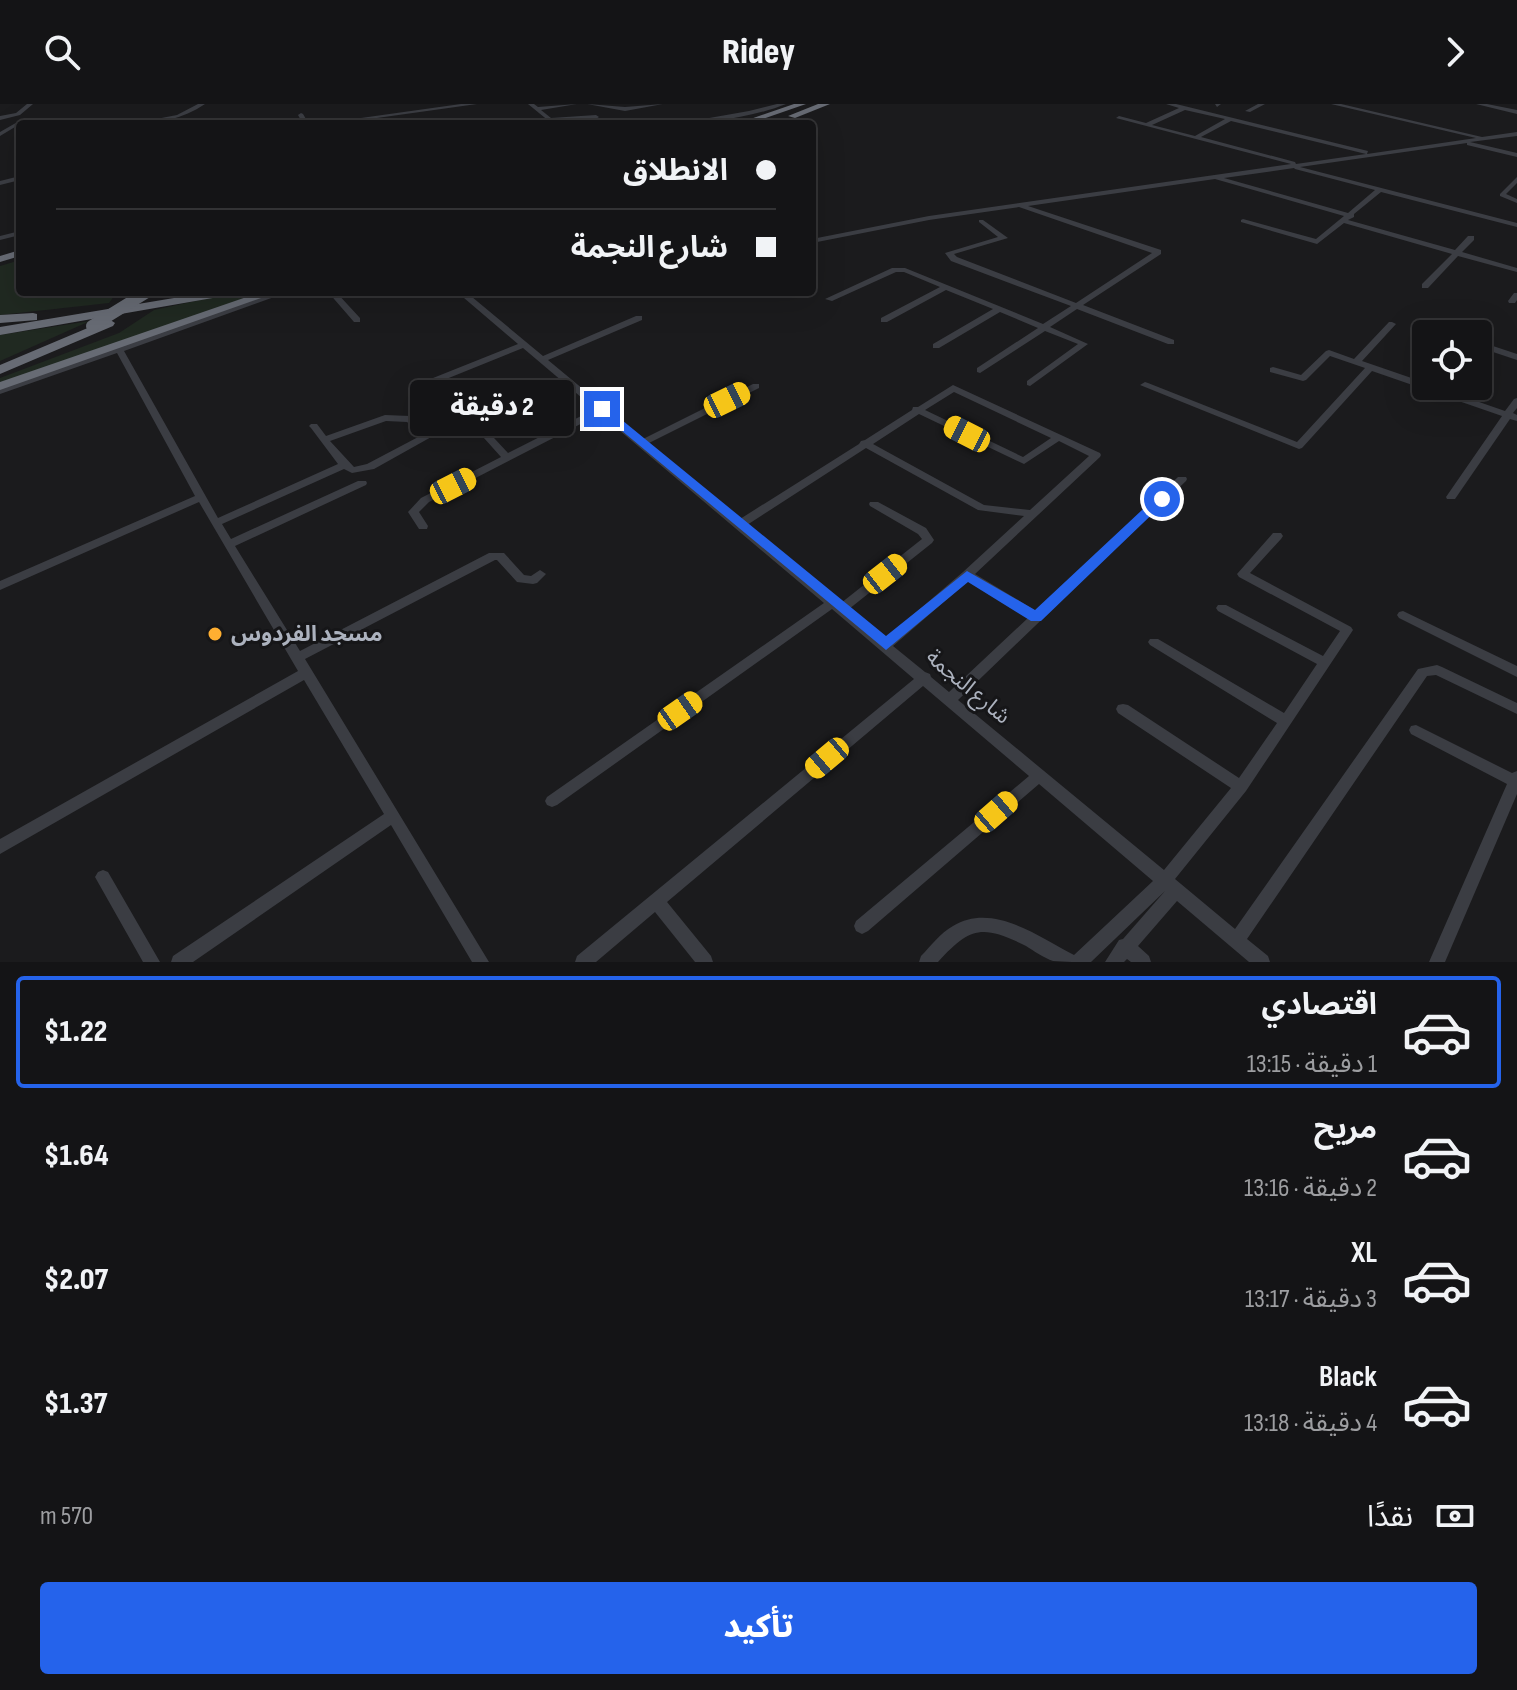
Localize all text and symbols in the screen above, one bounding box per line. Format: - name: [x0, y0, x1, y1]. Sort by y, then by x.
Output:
- icon: search: [40, 30, 84, 74]
- icon: forward: [1433, 30, 1477, 74]
- text: Ridey: [722, 31, 795, 74]
- text: الانطلاق: [623, 153, 728, 189]
- text: شارع النجمة: [571, 230, 728, 266]
- map controls: [1412, 320, 1492, 400]
- button: locate: [1412, 320, 1492, 400]
- car: [700, 379, 754, 421]
- callout: 2 دقيقة: [410, 381, 574, 437]
- route end: [584, 391, 620, 427]
- text: 2 دقيقة: [450, 392, 534, 423]
- car: [940, 412, 994, 456]
- car: [426, 464, 480, 508]
- route start: [1144, 481, 1180, 517]
- car: [859, 550, 911, 598]
- place label: مسجد الفردوس: [231, 621, 383, 648]
- marker: مسجد الفردوس: [206, 625, 224, 643]
- street label: شارع النجمة: [919, 644, 1016, 732]
- car: [653, 687, 707, 735]
- car: [801, 733, 853, 783]
- car: [970, 787, 1022, 837]
- text: اقتصادي: [1262, 987, 1377, 1023]
- icon: car: [1401, 996, 1473, 1068]
- text: $1.22: [44, 1014, 107, 1050]
- text: 1 دقيقة · 13:15: [1247, 1049, 1377, 1080]
- text: مريح: [1314, 1111, 1377, 1147]
- icon: car: [1401, 1120, 1473, 1192]
- text: $1.64: [44, 1138, 109, 1174]
- text: 2 دقيقة · 13:16: [1244, 1173, 1377, 1204]
- text: XL: [1351, 1235, 1377, 1271]
- icon: car: [1401, 1244, 1473, 1316]
- text: $2.07: [44, 1262, 108, 1298]
- text: 3 دقيقة · 13:17: [1245, 1284, 1377, 1315]
- text: Black: [1319, 1359, 1377, 1395]
- icon: car: [1401, 1368, 1473, 1440]
- text: $1.37: [44, 1386, 107, 1422]
- text: 4 دقيقة · 13:18: [1244, 1408, 1377, 1439]
- icon: cash: [1433, 1494, 1477, 1538]
- text: نقدًا: [1367, 1499, 1413, 1535]
- text: 570 m: [40, 1501, 93, 1532]
- button: تأكيد: [40, 1582, 1477, 1674]

